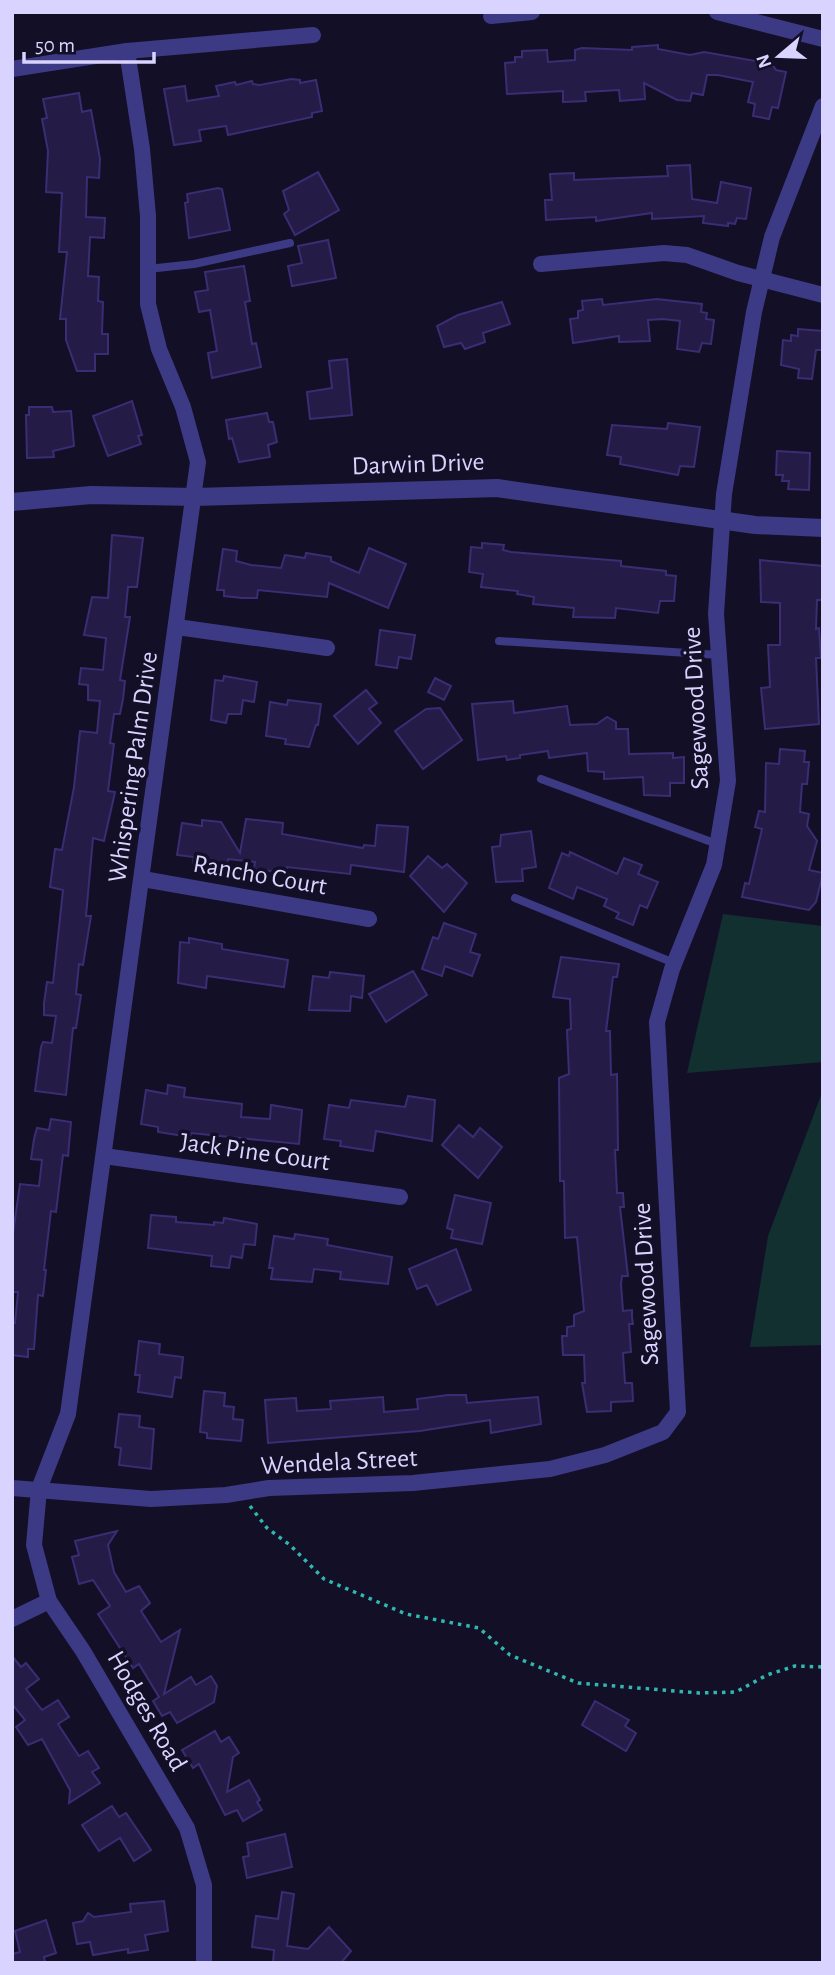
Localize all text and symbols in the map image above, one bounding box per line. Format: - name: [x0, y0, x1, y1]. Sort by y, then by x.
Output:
- scale bar: [24, 21, 154, 65]
- north arrow: [744, 21, 814, 91]
- text: 50 m: [35, 35, 75, 56]
- text: N: [753, 52, 775, 70]
- street label: Darwin Drive: [351, 449, 485, 479]
- street label: Sagewood Drive: [679, 626, 713, 790]
- street label: Whispering Palm Drive: [104, 650, 162, 884]
- street label: Rancho Court: [191, 850, 329, 900]
- street label: Jack Pine Court: [179, 1129, 331, 1175]
- street label: Sagewood Drive: [629, 1202, 663, 1366]
- street label: Wendela Street: [260, 1445, 418, 1479]
- street label: Hodges Road: [102, 1647, 192, 1775]

